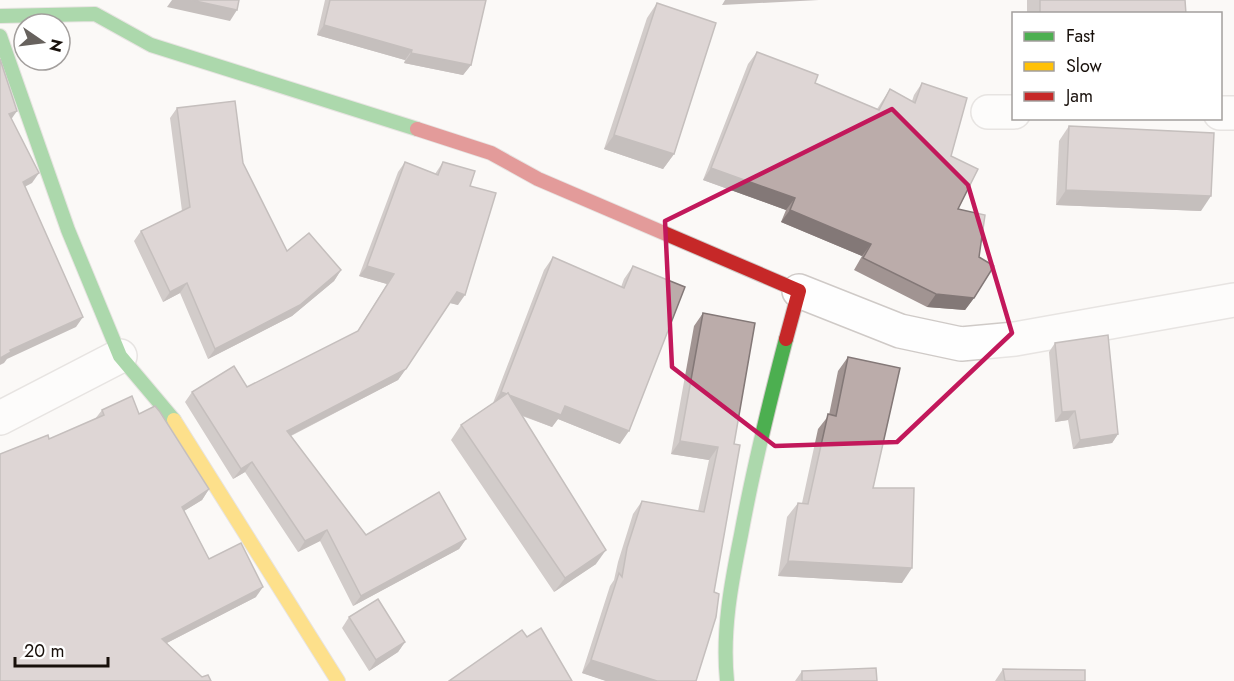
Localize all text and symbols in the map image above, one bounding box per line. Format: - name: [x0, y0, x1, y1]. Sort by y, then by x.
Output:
- north arrow: [12, 12, 72, 72]
- legend: [1012, 12, 1222, 120]
- text: Fast: [1066, 23, 1095, 49]
- text: N: [43, 37, 69, 54]
- text: Slow: [1066, 53, 1103, 79]
- text: Jam: [1064, 83, 1093, 109]
- scale bar: [15, 630, 108, 668]
- text: 20 m: [24, 638, 64, 664]

